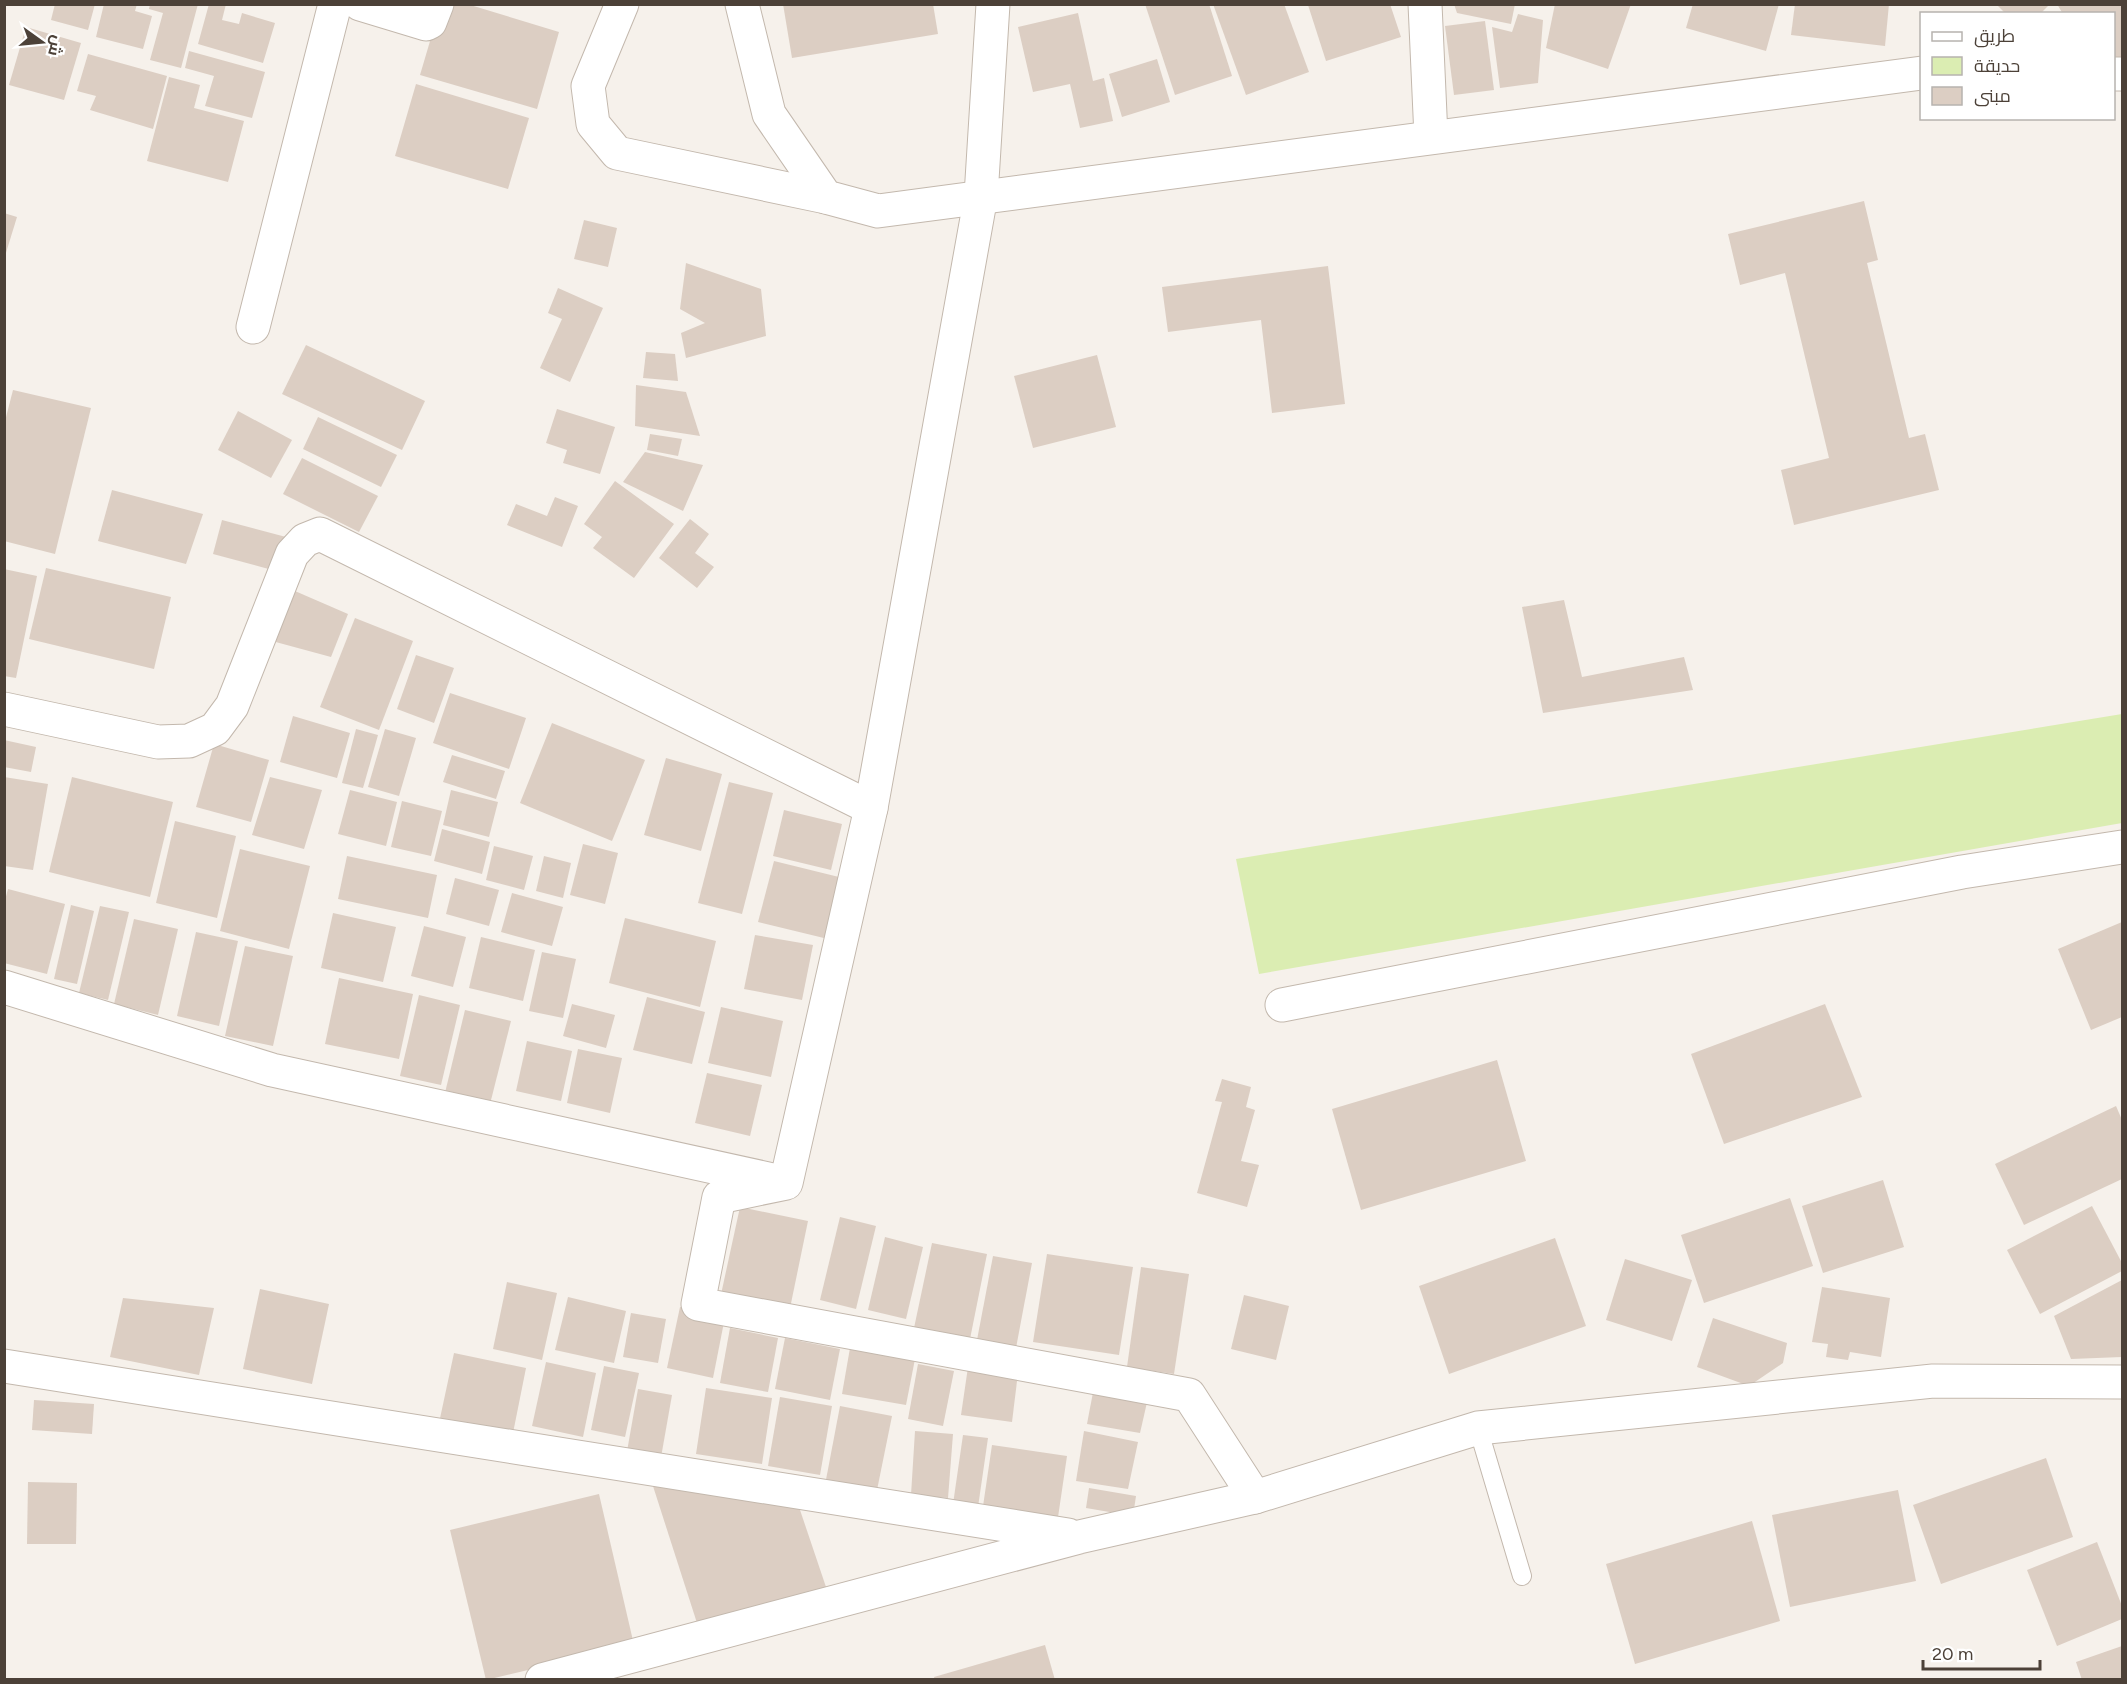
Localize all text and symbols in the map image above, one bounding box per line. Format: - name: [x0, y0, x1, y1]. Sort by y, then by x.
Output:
- north arrow: [12, 12, 72, 72]
- legend: [1920, 12, 2115, 120]
- text: طريق: [1974, 25, 2015, 48]
- text: ش: [44, 33, 68, 58]
- text: حديقة: [1974, 55, 2020, 77]
- text: مبنى: [1974, 85, 2011, 107]
- scale bar: [1923, 1633, 2040, 1671]
- text: 20 m: [1932, 1643, 1973, 1665]

